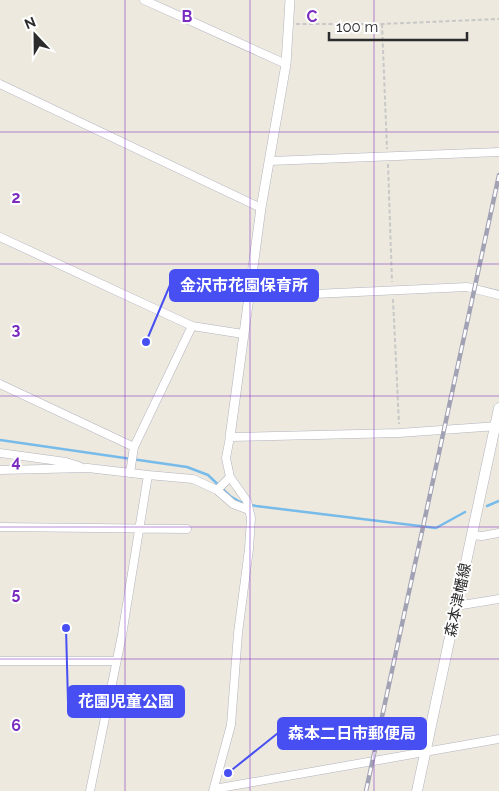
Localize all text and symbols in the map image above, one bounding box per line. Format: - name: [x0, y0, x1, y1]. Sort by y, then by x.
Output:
- text: B: [182, 7, 193, 26]
- text: C: [307, 7, 318, 26]
- north arrow: [10, 10, 60, 60]
- scale bar: [329, 10, 466, 42]
- text: N: [22, 14, 38, 32]
- text: 100 m: [336, 18, 378, 36]
- text: 2: [11, 188, 21, 207]
- callout: 金沢市花園保育所: [170, 270, 318, 301]
- text: 金沢市花園保育所: [180, 276, 308, 295]
- text: 3: [12, 320, 21, 339]
- text: 4: [11, 452, 21, 471]
- street label: 森本津幡線: [441, 561, 475, 639]
- text: 5: [12, 584, 21, 603]
- callout: 花園児童公園: [68, 686, 184, 717]
- text: 花園児童公園: [78, 692, 174, 711]
- text: 6: [11, 716, 21, 735]
- callout: 森本二日市郵便局: [278, 718, 426, 749]
- text: 森本二日市郵便局: [288, 724, 416, 743]

